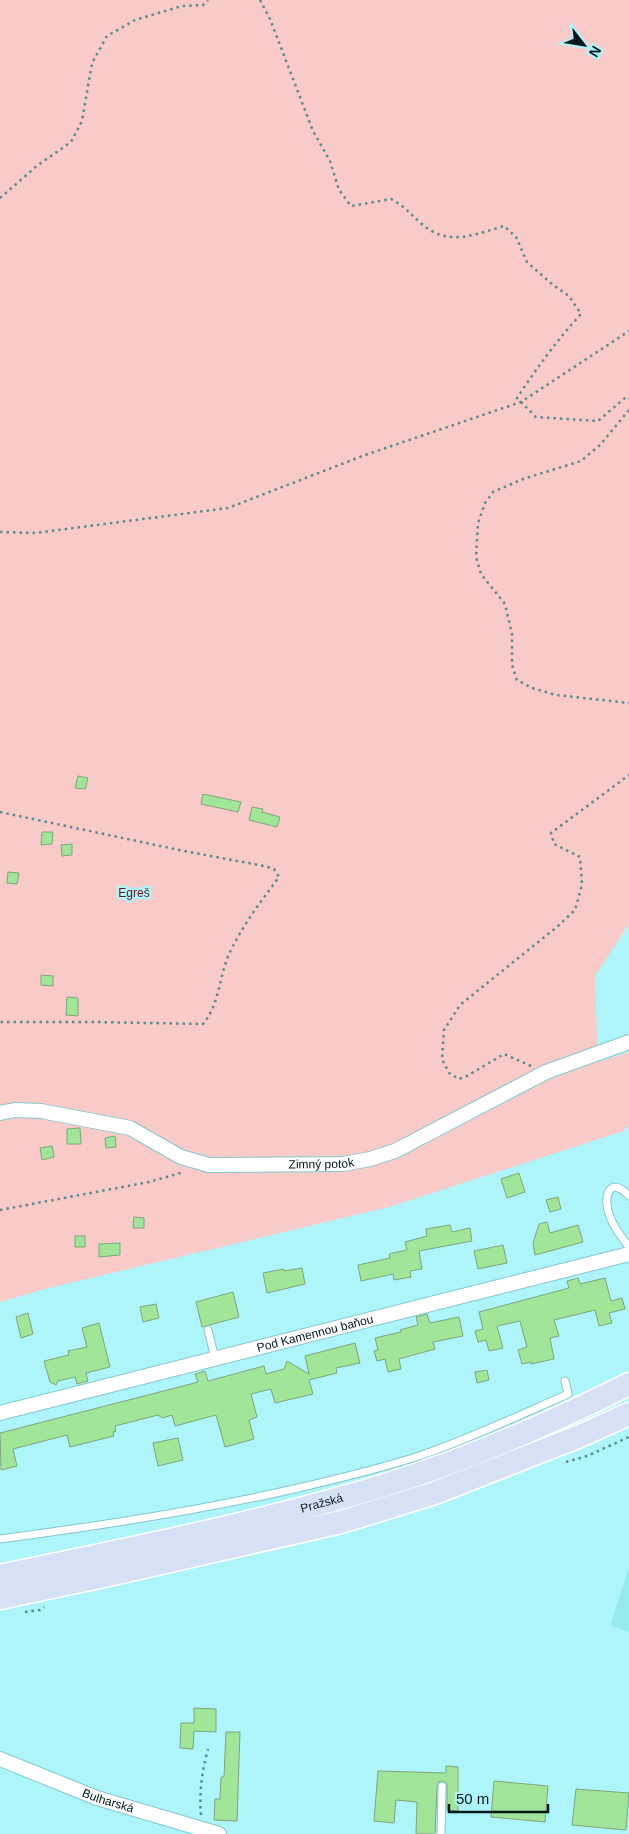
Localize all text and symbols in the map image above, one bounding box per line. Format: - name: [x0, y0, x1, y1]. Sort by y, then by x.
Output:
- north arrow: [559, 20, 609, 70]
- text: N: [586, 43, 605, 60]
- park label: Egreš: [118, 886, 150, 900]
- street label: Zimný potok: [289, 1155, 356, 1171]
- street label: Pod Kamennou baňou: [255, 1312, 375, 1355]
- street label: Pražská: [299, 1491, 345, 1516]
- scale bar: [449, 1782, 548, 1814]
- street label: Bulharská: [80, 1786, 136, 1816]
- text: 50 m: [456, 1790, 489, 1807]

